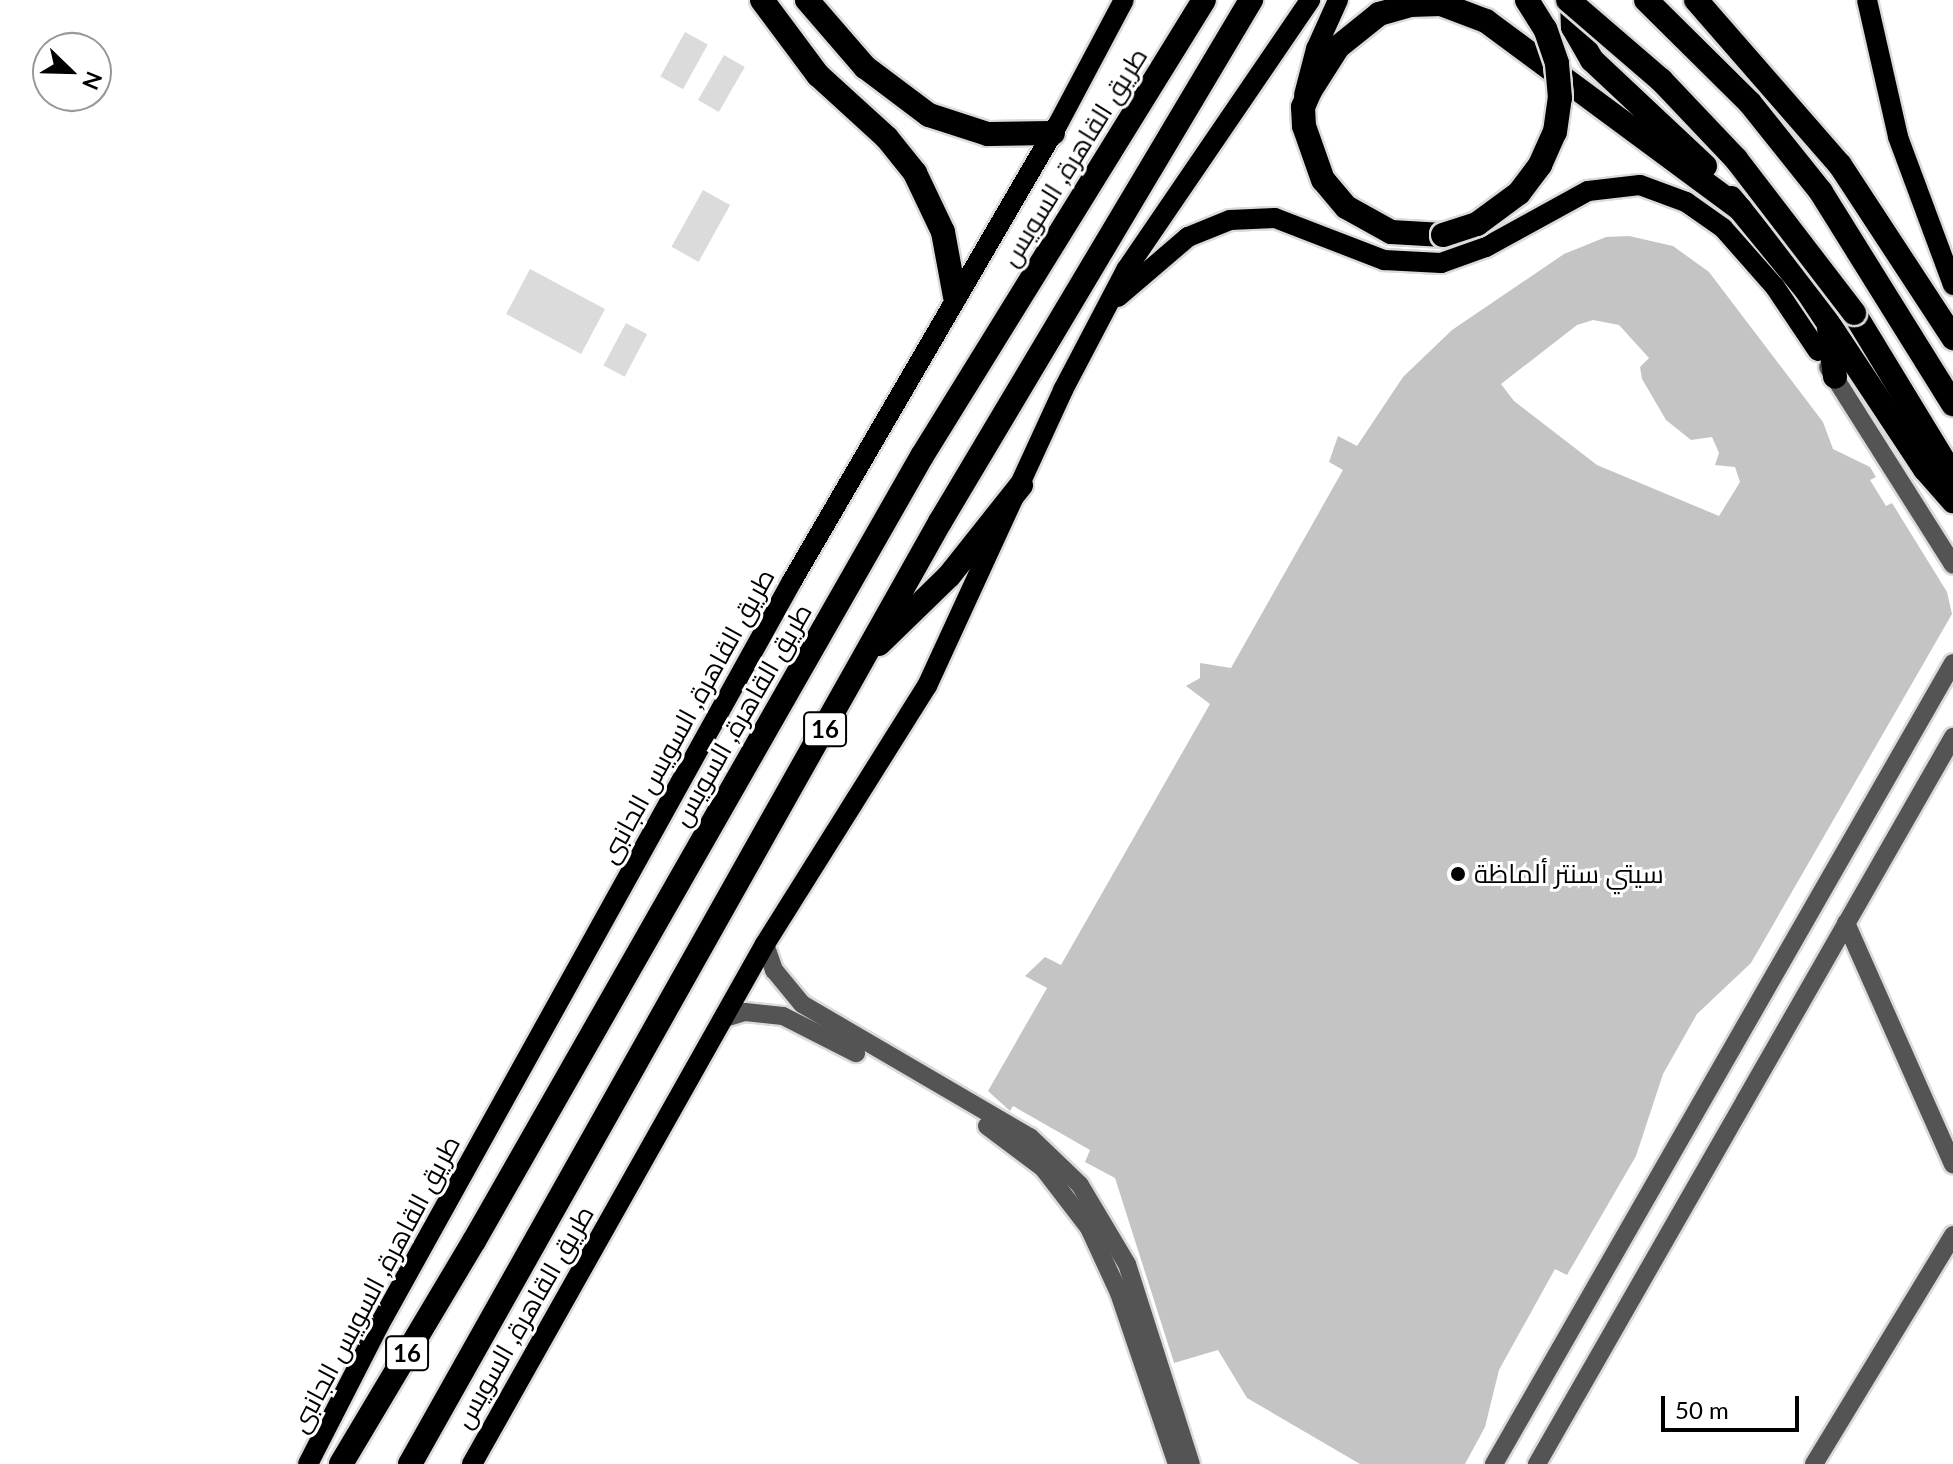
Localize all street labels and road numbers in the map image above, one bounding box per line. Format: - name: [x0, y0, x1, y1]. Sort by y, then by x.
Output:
- street label: طريق القاهرة, السويس: [994, 42, 1154, 272]
- street label: طريق القاهرة, السويس الجانبى: [593, 563, 781, 869]
- street label: طريق القاهرة, السويس: [666, 598, 818, 832]
- road number: 16: [803, 709, 847, 749]
- street label: طريق القاهرة, السويس الجانبى: [283, 1130, 467, 1438]
- street label: طريق القاهرة, السويس: [448, 1200, 600, 1434]
- road number: 16: [385, 1333, 429, 1373]

